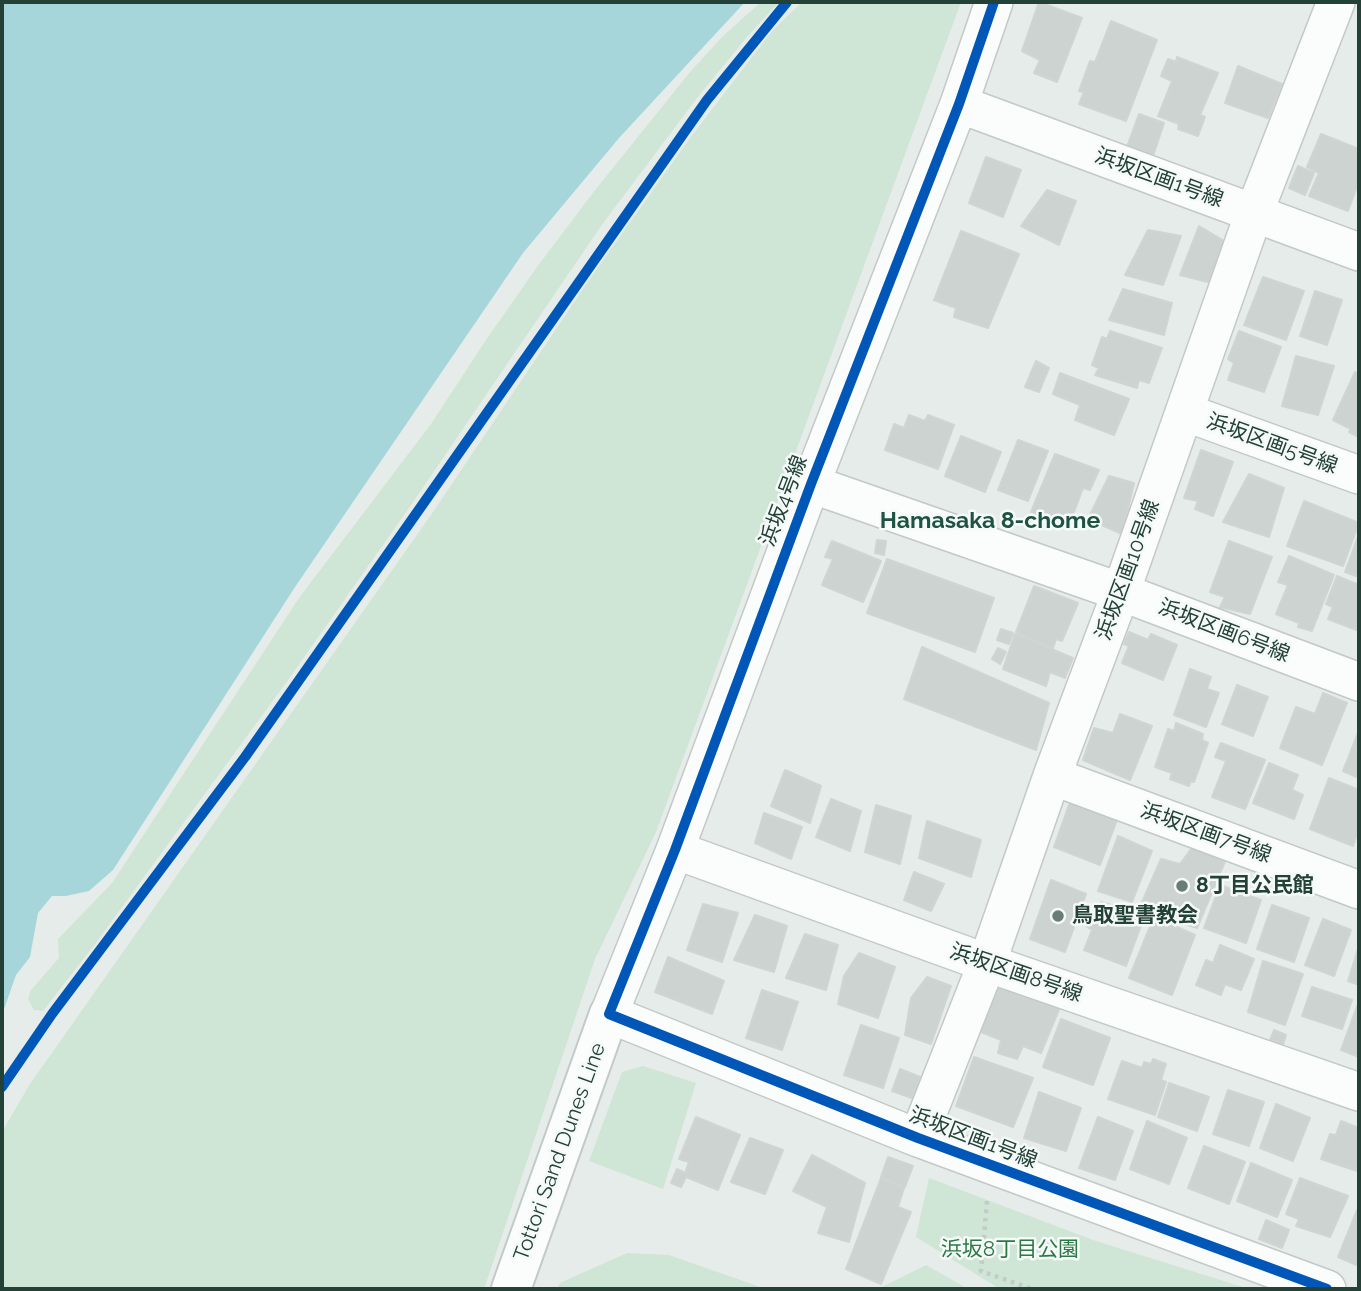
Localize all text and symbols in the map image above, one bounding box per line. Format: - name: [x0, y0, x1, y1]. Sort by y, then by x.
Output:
- street label: 浜坂区画1号線: [1091, 143, 1227, 213]
- street label: 浜坂区画5号線: [1203, 409, 1341, 479]
- street label: 浜坂4号線: [755, 452, 813, 550]
- street label: 浜坂区画10号線: [1091, 496, 1165, 644]
- district label: Hamasaka 8-chome: [880, 507, 1100, 535]
- street label: 浜坂区画6号線: [1155, 594, 1293, 668]
- street label: 浜坂区画7号線: [1137, 798, 1275, 868]
- place label: 8丁目公民館: [1196, 873, 1314, 899]
- marker: 8丁目公民館: [1174, 878, 1190, 894]
- place label: 鳥取聖書教会: [1072, 903, 1198, 929]
- marker: 鳥取聖書教会: [1050, 908, 1066, 924]
- street label: 浜坂区画8号線: [946, 939, 1086, 1007]
- street label: Tottori Sand Dunes Line: [509, 1039, 611, 1265]
- street label: 浜坂区画1号線: [905, 1102, 1041, 1174]
- park label: 浜坂8丁目公園: [941, 1237, 1079, 1263]

